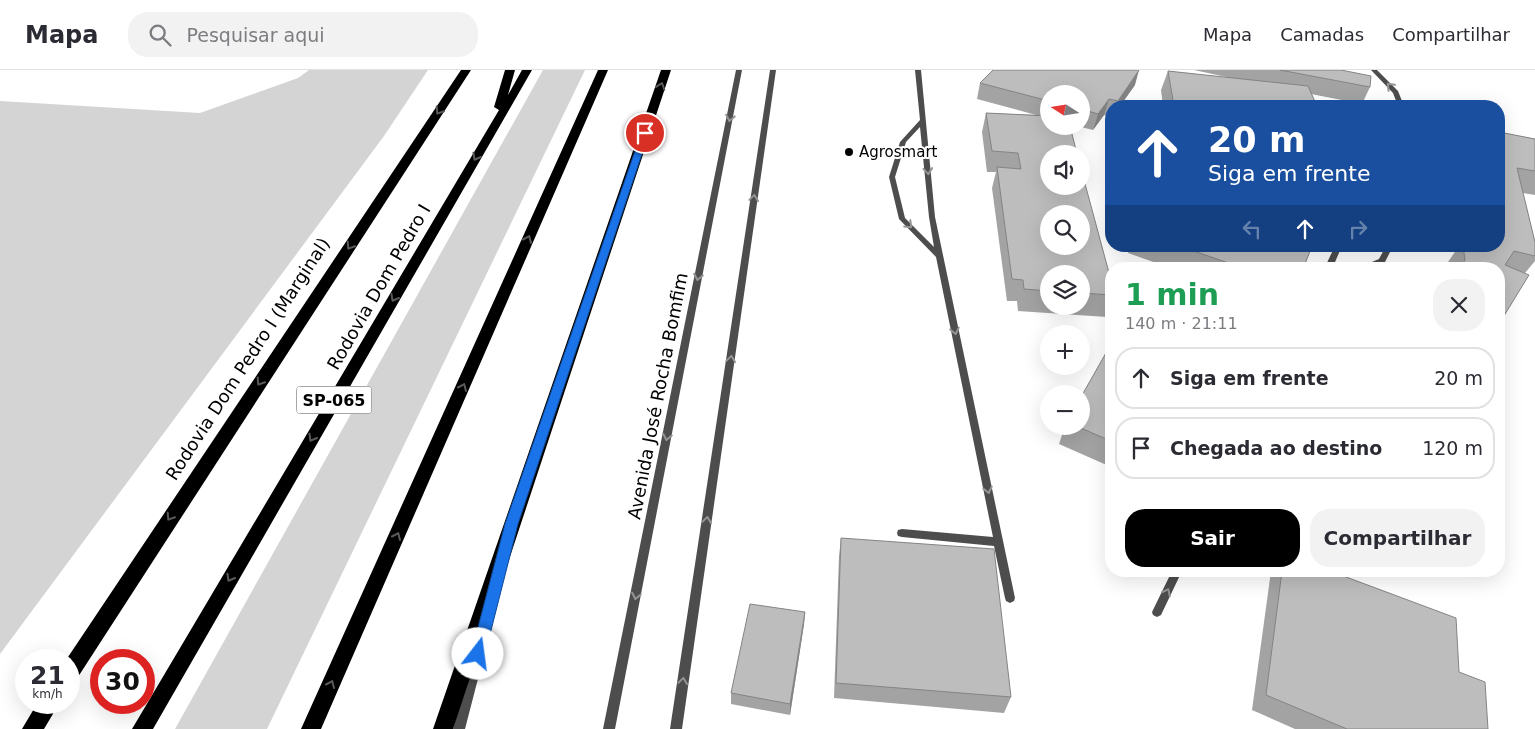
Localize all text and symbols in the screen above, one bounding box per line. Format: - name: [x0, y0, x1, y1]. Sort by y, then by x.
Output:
- search box: [128, 12, 478, 57]
- text: Mapa: [25, 21, 98, 49]
- icon: search: [146, 21, 174, 49]
- text: Pesquisar aqui: [186, 24, 325, 46]
- text: Mapa: [1203, 24, 1252, 45]
- text: Camadas: [1280, 24, 1364, 45]
- text: Compartilhar: [1392, 24, 1510, 45]
- one-way arrow: [655, 82, 665, 91]
- one-way arrow: [1387, 83, 1396, 92]
- north arrow: [1040, 85, 1090, 135]
- map controls: [1040, 85, 1090, 435]
- one-way arrow: [436, 105, 446, 114]
- pin: [624, 112, 666, 154]
- one-way arrow: [725, 113, 735, 122]
- icon: arrive: [631, 119, 659, 147]
- icon: ahead: [1125, 120, 1190, 185]
- text: 20 m: [1208, 120, 1305, 160]
- place label: Agrosmart: [859, 143, 938, 161]
- button: sound: [1040, 145, 1090, 195]
- marker: Agrosmart: [843, 146, 855, 158]
- one-way arrow: [473, 152, 483, 161]
- text: Siga em frente: [1208, 161, 1370, 186]
- one-way arrow: [922, 167, 933, 175]
- one-way arrow: [748, 194, 759, 202]
- street label: Rodovia Dom Pedro I: [323, 200, 435, 373]
- button: search: [1040, 205, 1090, 255]
- icon: left: [1238, 215, 1266, 243]
- icon: ahead: [1291, 215, 1319, 243]
- icon: right: [1344, 215, 1372, 243]
- one-way arrow: [903, 219, 912, 228]
- street label: Rodovia Dom Pedro I (Marginal): [161, 234, 334, 484]
- one-way arrow: [522, 235, 533, 244]
- one-way arrow: [347, 241, 356, 250]
- button: layers: [1040, 265, 1090, 315]
- street label: Avenida José Rocha Bomfim: [623, 271, 692, 521]
- one-way arrow: [694, 273, 704, 282]
- text: 1 min: [1125, 277, 1219, 312]
- button: close: [1433, 279, 1485, 331]
- one-way arrow: [390, 292, 400, 301]
- text: 140 m · 21:11: [1125, 314, 1238, 333]
- button: +: [1040, 325, 1090, 375]
- one-way arrow: [949, 326, 960, 335]
- one-way arrow: [725, 355, 735, 364]
- icon: ahead: [1127, 364, 1155, 392]
- text: Siga em frente: [1170, 367, 1329, 389]
- text: 20 m: [1434, 367, 1483, 389]
- one-way arrow: [257, 376, 266, 386]
- one-way arrow: [456, 383, 467, 392]
- button: −: [1040, 385, 1090, 435]
- road number: SP-065: [296, 386, 372, 414]
- one-way arrow: [662, 432, 673, 441]
- one-way arrow: [308, 433, 318, 442]
- icon: arrive: [1127, 434, 1155, 462]
- text: Chegada ao destino: [1170, 437, 1382, 459]
- text: 120 m: [1422, 437, 1483, 459]
- one-way arrow: [982, 486, 992, 494]
- button: Sair: [1125, 509, 1300, 567]
- button: Compartilhar: [1310, 509, 1485, 567]
- one-way arrow: [167, 512, 177, 521]
- one-way arrow: [701, 516, 712, 524]
- one-way arrow: [390, 532, 401, 541]
- one-way arrow: [226, 573, 236, 582]
- one-way arrow: [1161, 588, 1171, 597]
- one-way arrow: [631, 592, 641, 601]
- position arrow: [451, 627, 503, 679]
- speed limit sign: 30: [90, 649, 155, 714]
- text: 21: [30, 661, 65, 690]
- one-way arrow: [678, 676, 688, 685]
- one-way arrow: [325, 680, 336, 689]
- text: km/h: [32, 687, 63, 701]

